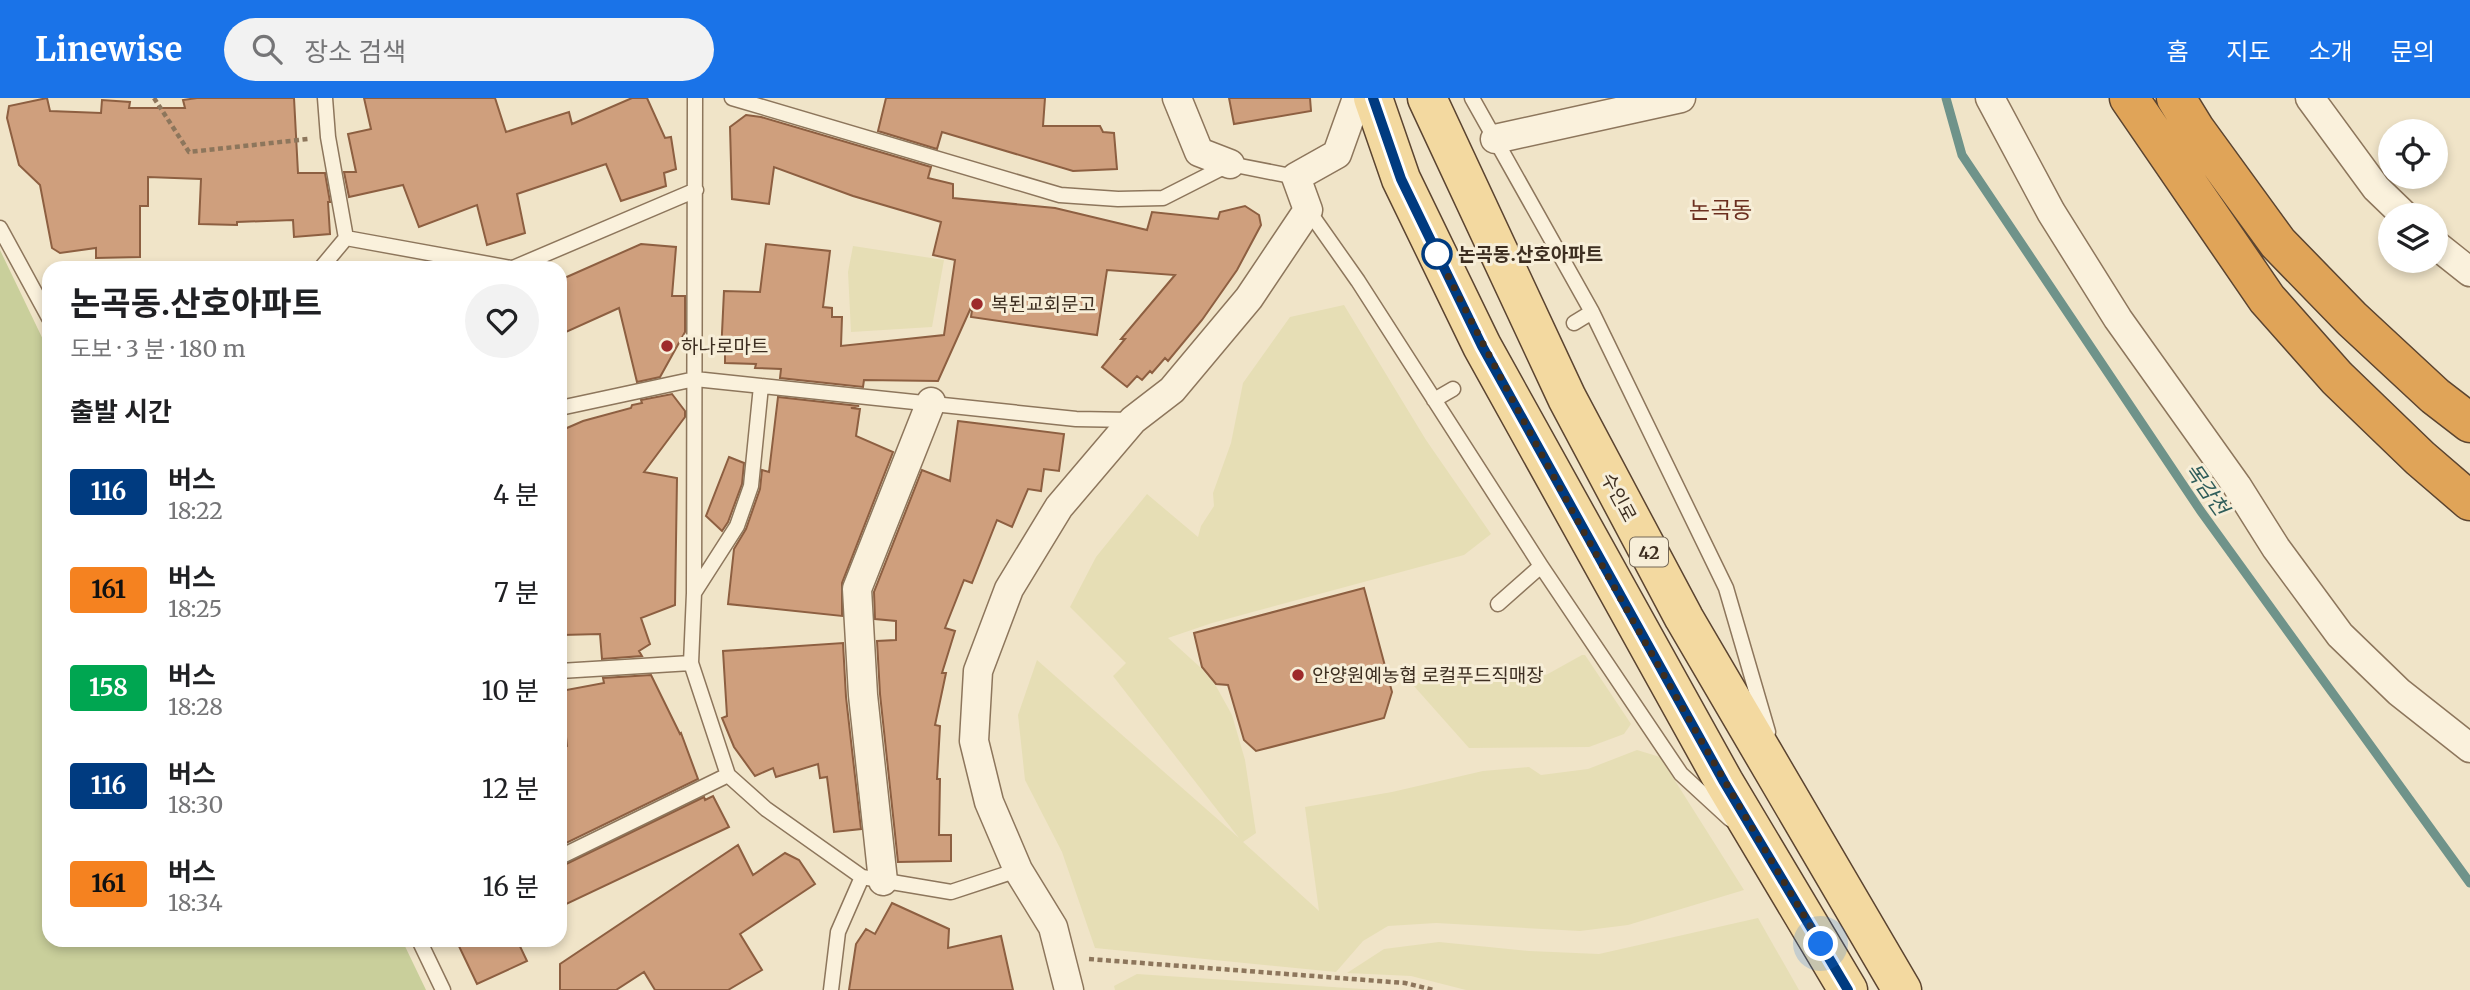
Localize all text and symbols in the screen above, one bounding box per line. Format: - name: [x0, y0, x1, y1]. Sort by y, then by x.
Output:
- search box: [224, 18, 714, 81]
- text: Linewise: [35, 29, 182, 70]
- icon: search: [248, 30, 286, 68]
- text: 장소 검색: [304, 35, 406, 68]
- text: 홈: [2166, 36, 2188, 67]
- text: 지도: [2226, 36, 2271, 67]
- text: 소개: [2309, 36, 2353, 67]
- text: 문의: [2391, 36, 2435, 67]
- map controls: [2378, 119, 2448, 273]
- button: locate: [2378, 119, 2448, 189]
- district label: 논곡동: [1689, 195, 1753, 224]
- button: layers: [2378, 203, 2448, 273]
- marker: 논곡동.산호아파트: [1422, 239, 1452, 269]
- place label: 논곡동.산호아파트: [1458, 242, 1603, 266]
- text: 논곡동.산호아파트: [70, 283, 322, 324]
- button: heart: [465, 284, 539, 358]
- place label: 복된교회문고: [991, 292, 1096, 316]
- marker: 복된교회문고: [969, 296, 985, 312]
- text: 도보 · 3 분 · 180 m: [70, 334, 246, 363]
- place label: 하나로마트: [681, 334, 768, 358]
- marker: 하나로마트: [659, 338, 675, 354]
- text: 출발 시간: [70, 395, 172, 428]
- water label: 목감천: [2179, 458, 2236, 523]
- text: 버스: [168, 463, 216, 496]
- street label: 수인로: [1596, 468, 1642, 526]
- text: 116: [91, 476, 126, 507]
- text: 4 분: [493, 478, 539, 511]
- text: 18:22: [168, 496, 223, 525]
- road number: 42: [1630, 538, 1668, 566]
- text: 버스: [168, 561, 216, 594]
- text: 161: [91, 574, 126, 605]
- text: 7 분: [494, 576, 539, 609]
- text: 18:25: [168, 594, 222, 623]
- text: 버스: [168, 659, 216, 692]
- place label: 안양원예농협 로컬푸드직매장: [1312, 663, 1544, 687]
- marker: 안양원예농협 로컬푸드직매장: [1290, 667, 1306, 683]
- text: 158: [89, 672, 128, 703]
- text: 10 분: [482, 674, 539, 707]
- text: 18:28: [168, 692, 223, 721]
- text: 버스: [168, 757, 216, 790]
- text: 116: [91, 770, 126, 801]
- text: 12 분: [482, 772, 539, 805]
- text: 18:30: [168, 790, 223, 819]
- text: 버스: [168, 855, 216, 888]
- text: 161: [91, 868, 126, 899]
- text: 16 분: [482, 870, 539, 903]
- text: 18:34: [168, 888, 223, 917]
- your location: [1803, 926, 1838, 961]

